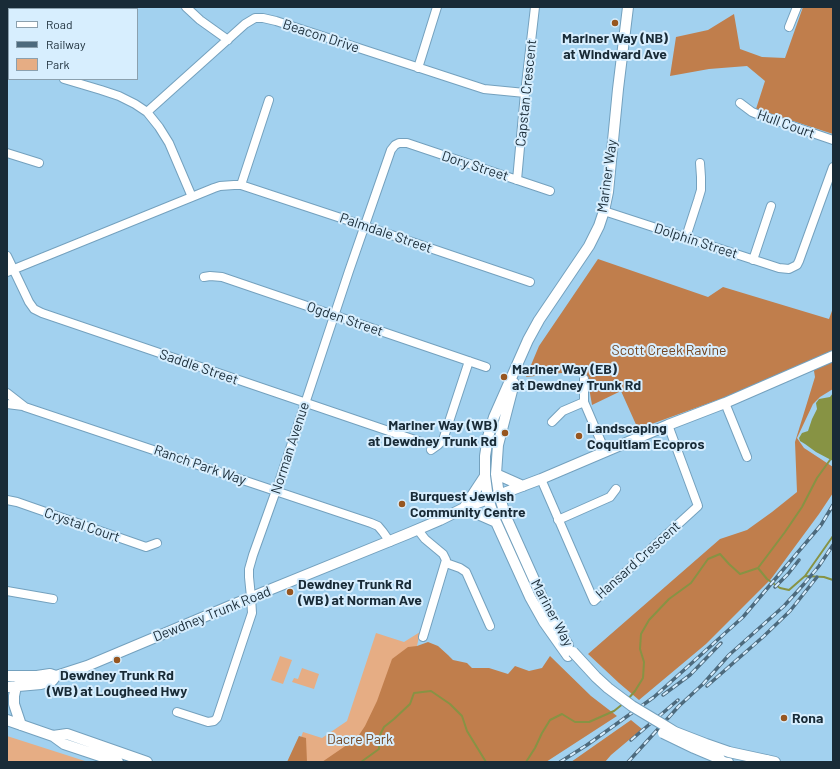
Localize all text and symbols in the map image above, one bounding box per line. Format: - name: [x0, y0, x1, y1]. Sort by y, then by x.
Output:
- legend: [8, 8, 138, 80]
- street label: Beacon Drive: [280, 16, 362, 56]
- text: Road: [46, 17, 73, 31]
- marker: Mariner Way (NB) at Windward Ave: [610, 18, 620, 28]
- place label: Mariner Way (NB) at Windward Ave: [562, 30, 668, 62]
- text: Railway: [46, 37, 85, 51]
- street label: Capstan Crescent: [512, 39, 540, 147]
- text: Park: [46, 57, 70, 71]
- street label: Hull Court: [755, 106, 817, 142]
- street label: Mariner Way: [594, 138, 620, 214]
- street label: Dory Street: [439, 147, 511, 185]
- street label: Palmdale Street: [338, 209, 434, 257]
- street label: Dolphin Street: [652, 220, 740, 262]
- street label: Ogden Street: [305, 298, 385, 340]
- park label: Scott Creek Ravine: [612, 342, 726, 358]
- street label: Saddle Street: [157, 346, 241, 388]
- place label: Mariner Way (EB) at Dewdney Trunk Rd: [512, 361, 641, 394]
- marker: Mariner Way (EB) at Dewdney Trunk Rd: [499, 372, 509, 382]
- street label: Norman Avenue: [267, 400, 313, 496]
- place label: Mariner Way (WB) at Dewdney Trunk Rd: [368, 417, 497, 450]
- place label: Landscaping Coquitlam Ecopros: [587, 420, 704, 452]
- marker: Mariner Way (WB) at Dewdney Trunk Rd: [500, 428, 510, 438]
- marker: Landscaping Coquitlam Ecopros: [574, 431, 584, 441]
- street label: Ranch Park Way: [152, 441, 248, 489]
- place label: Burquest Jewish Community Centre: [410, 488, 526, 520]
- marker: Burquest Jewish Community Centre: [397, 499, 407, 509]
- street label: Crystal Court: [42, 504, 122, 546]
- street label: Hansard Crescent: [592, 518, 684, 602]
- place label: Dewdney Trunk Rd (WB) at Norman Ave: [298, 576, 422, 608]
- street label: Mariner Way: [527, 576, 577, 650]
- street label: Dewdney Trunk Road: [151, 583, 273, 645]
- marker: Dewdney Trunk Rd (WB) at Norman Ave: [285, 587, 295, 597]
- marker: Dewdney Trunk Rd (WB) at Lougheed Hwy: [112, 655, 122, 665]
- place label: Dewdney Trunk Rd (WB) at Lougheed Hwy: [47, 667, 187, 700]
- place label: Rona: [792, 710, 823, 726]
- marker: Rona: [779, 713, 789, 723]
- park label: Dacre Park: [327, 731, 393, 747]

